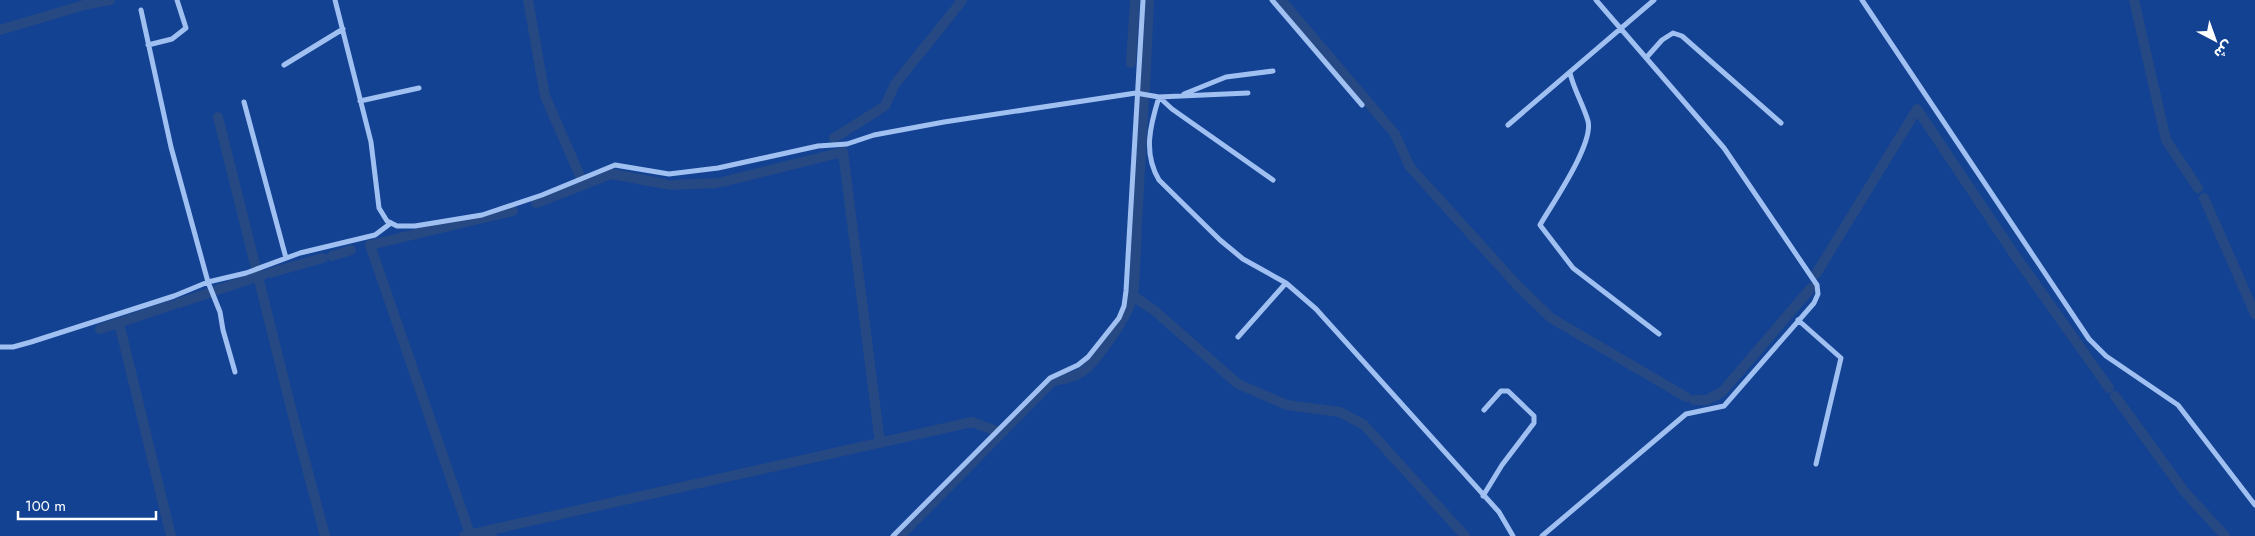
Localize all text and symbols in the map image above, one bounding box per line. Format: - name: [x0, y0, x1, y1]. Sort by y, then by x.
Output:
- north arrow: [2190, 15, 2240, 65]
- text: ش: [2210, 36, 2237, 64]
- scale bar: [18, 488, 155, 520]
- text: 100 m: [25, 495, 66, 517]

